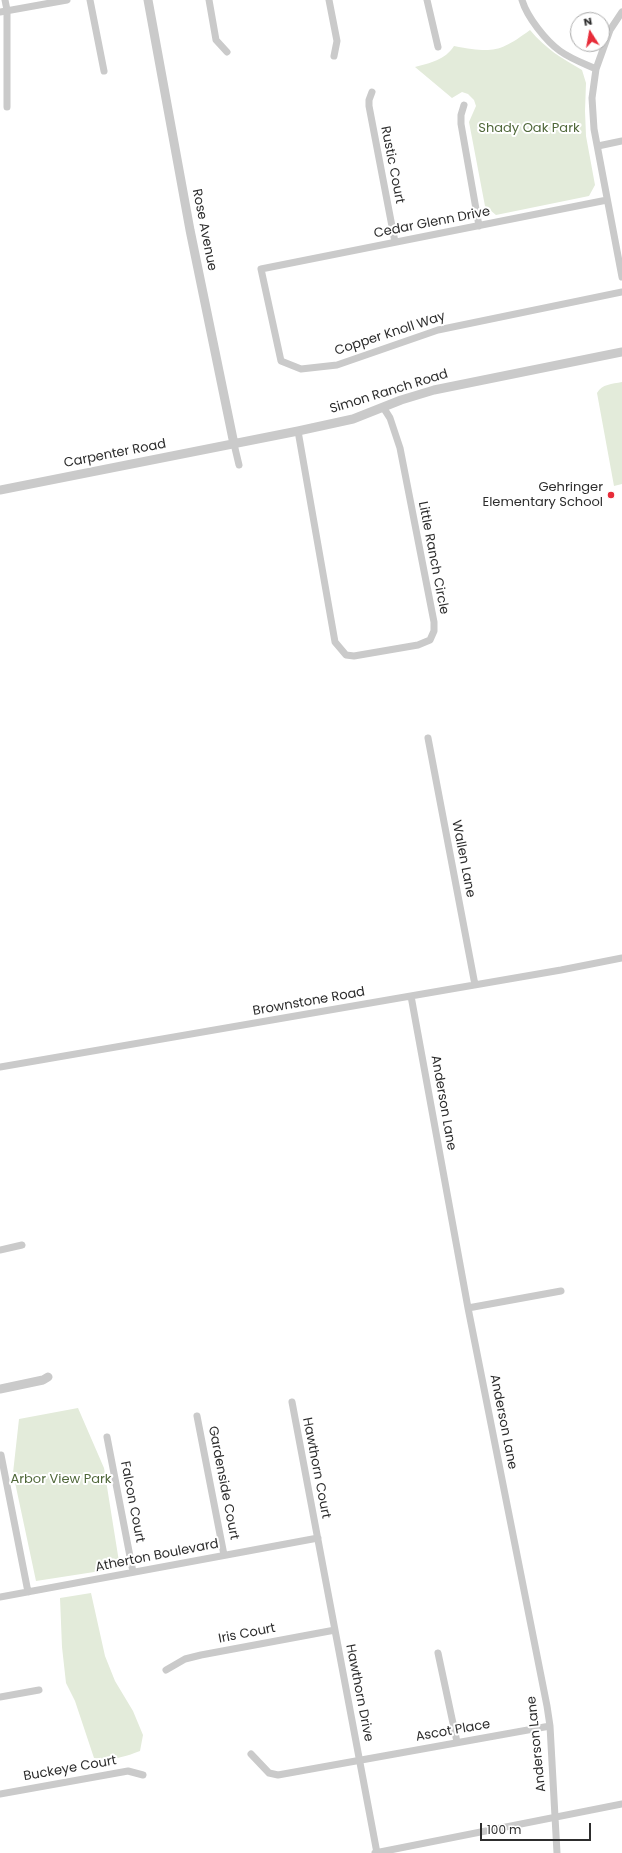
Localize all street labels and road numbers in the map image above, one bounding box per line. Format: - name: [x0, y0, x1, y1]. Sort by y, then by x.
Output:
- street label: Rustic Court: [377, 125, 407, 205]
- street label: Rose Avenue: [188, 188, 220, 272]
- street label: Cedar Glenn Drive: [373, 204, 491, 242]
- street label: Copper Knoll Way: [333, 309, 447, 359]
- street label: Simon Ranch Road: [328, 367, 450, 417]
- street label: Carpenter Road: [63, 436, 167, 472]
- street label: Little Ranch Circle: [414, 500, 452, 616]
- street label: Wallen Lane: [448, 819, 478, 899]
- street label: Brownstone Road: [252, 984, 366, 1020]
- street label: Anderson Lane: [427, 1054, 459, 1152]
- street label: Anderson Lane: [486, 1373, 520, 1471]
- street label: Hawthorn Court: [299, 1416, 333, 1520]
- street label: Gardenside Court: [204, 1425, 242, 1541]
- street label: Falcon Court: [116, 1460, 148, 1544]
- street label: Atherton Boulevard: [94, 1536, 220, 1576]
- street label: Iris Court: [217, 1621, 277, 1647]
- street label: Hawthorn Drive: [342, 1643, 376, 1743]
- street label: Anderson Lane: [524, 1695, 550, 1793]
- street label: Ascot Place: [415, 1717, 491, 1745]
- street label: Buckeye Court: [22, 1753, 118, 1785]

